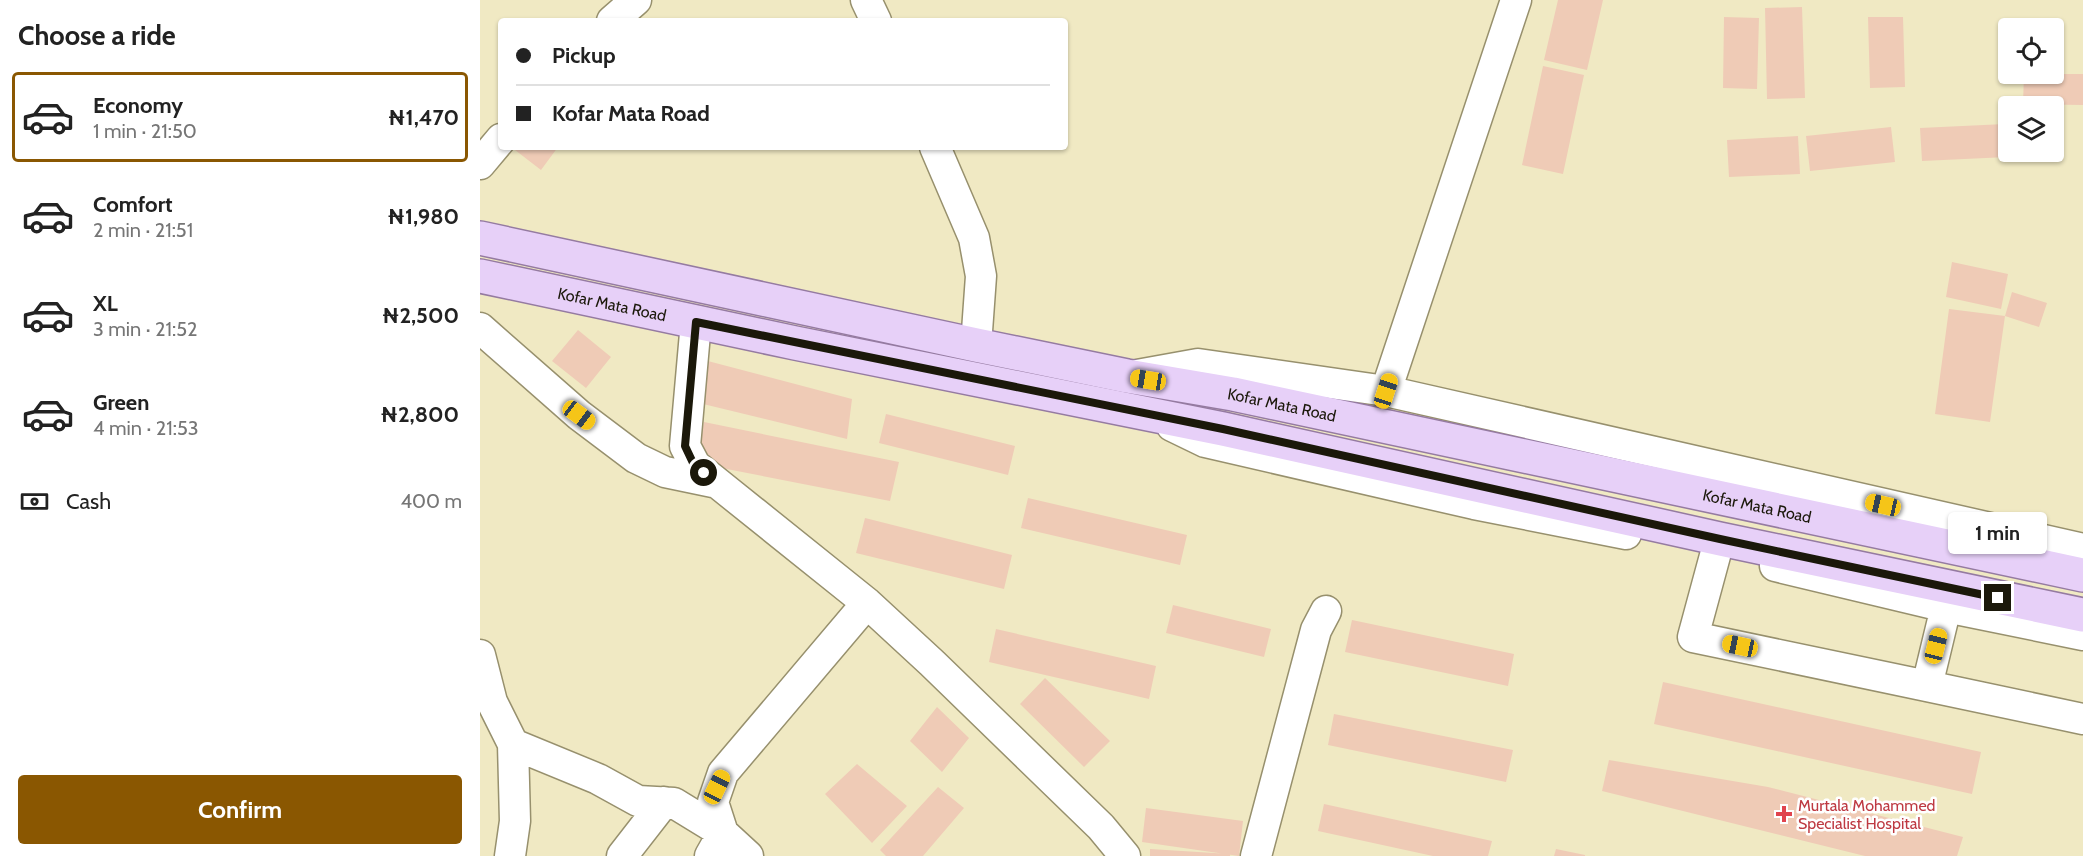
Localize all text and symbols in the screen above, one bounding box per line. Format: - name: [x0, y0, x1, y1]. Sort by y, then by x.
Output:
- map controls: [1998, 18, 2064, 162]
- button: locate: [1998, 18, 2064, 84]
- text: Choose a ride: [18, 19, 176, 52]
- text: Pickup: [552, 42, 616, 69]
- icon: car: [21, 90, 75, 144]
- text: Economy: [93, 92, 183, 119]
- button: layers: [1998, 96, 2064, 162]
- text: Kofar Mata Road: [552, 100, 710, 127]
- text: ₦1,470: [388, 104, 459, 131]
- text: 1 min · 21:50: [93, 119, 197, 143]
- icon: car: [21, 189, 75, 243]
- text: Comfort: [93, 191, 172, 218]
- text: ₦1,980: [387, 203, 459, 230]
- text: 2 min · 21:51: [93, 218, 193, 242]
- street label: Kofar Mata Road: [556, 283, 668, 325]
- icon: car: [21, 288, 75, 342]
- text: XL: [93, 290, 118, 317]
- text: ₦2,500: [382, 302, 459, 329]
- text: 3 min · 21:52: [93, 317, 198, 341]
- car: [1129, 368, 1167, 392]
- car: [1372, 371, 1400, 411]
- street label: Kofar Mata Road: [1226, 384, 1338, 425]
- icon: car: [21, 387, 75, 441]
- text: Green: [93, 389, 149, 416]
- car: [559, 397, 599, 433]
- text: ₦2,800: [380, 401, 459, 428]
- text: 4 min · 21:53: [93, 416, 199, 440]
- route start: [690, 459, 717, 486]
- icon: cash: [18, 485, 51, 518]
- street label: Kofar Mata Road: [1701, 485, 1813, 526]
- text: Cash: [66, 488, 111, 515]
- text: 400 m: [400, 489, 462, 513]
- car: [1863, 492, 1903, 518]
- callout: 1 min: [1948, 511, 2048, 553]
- text: 1 min: [1975, 521, 2020, 545]
- route end: [1984, 584, 2011, 611]
- car: [1923, 626, 1949, 666]
- car: [1721, 633, 1759, 659]
- car: [701, 767, 733, 807]
- button: Confirm: [18, 775, 462, 844]
- place label: Murtala Mohammed Specialist Hospital: [1798, 796, 1935, 833]
- marker: Murtala Mohammed Specialist Hospital: [1775, 805, 1793, 823]

